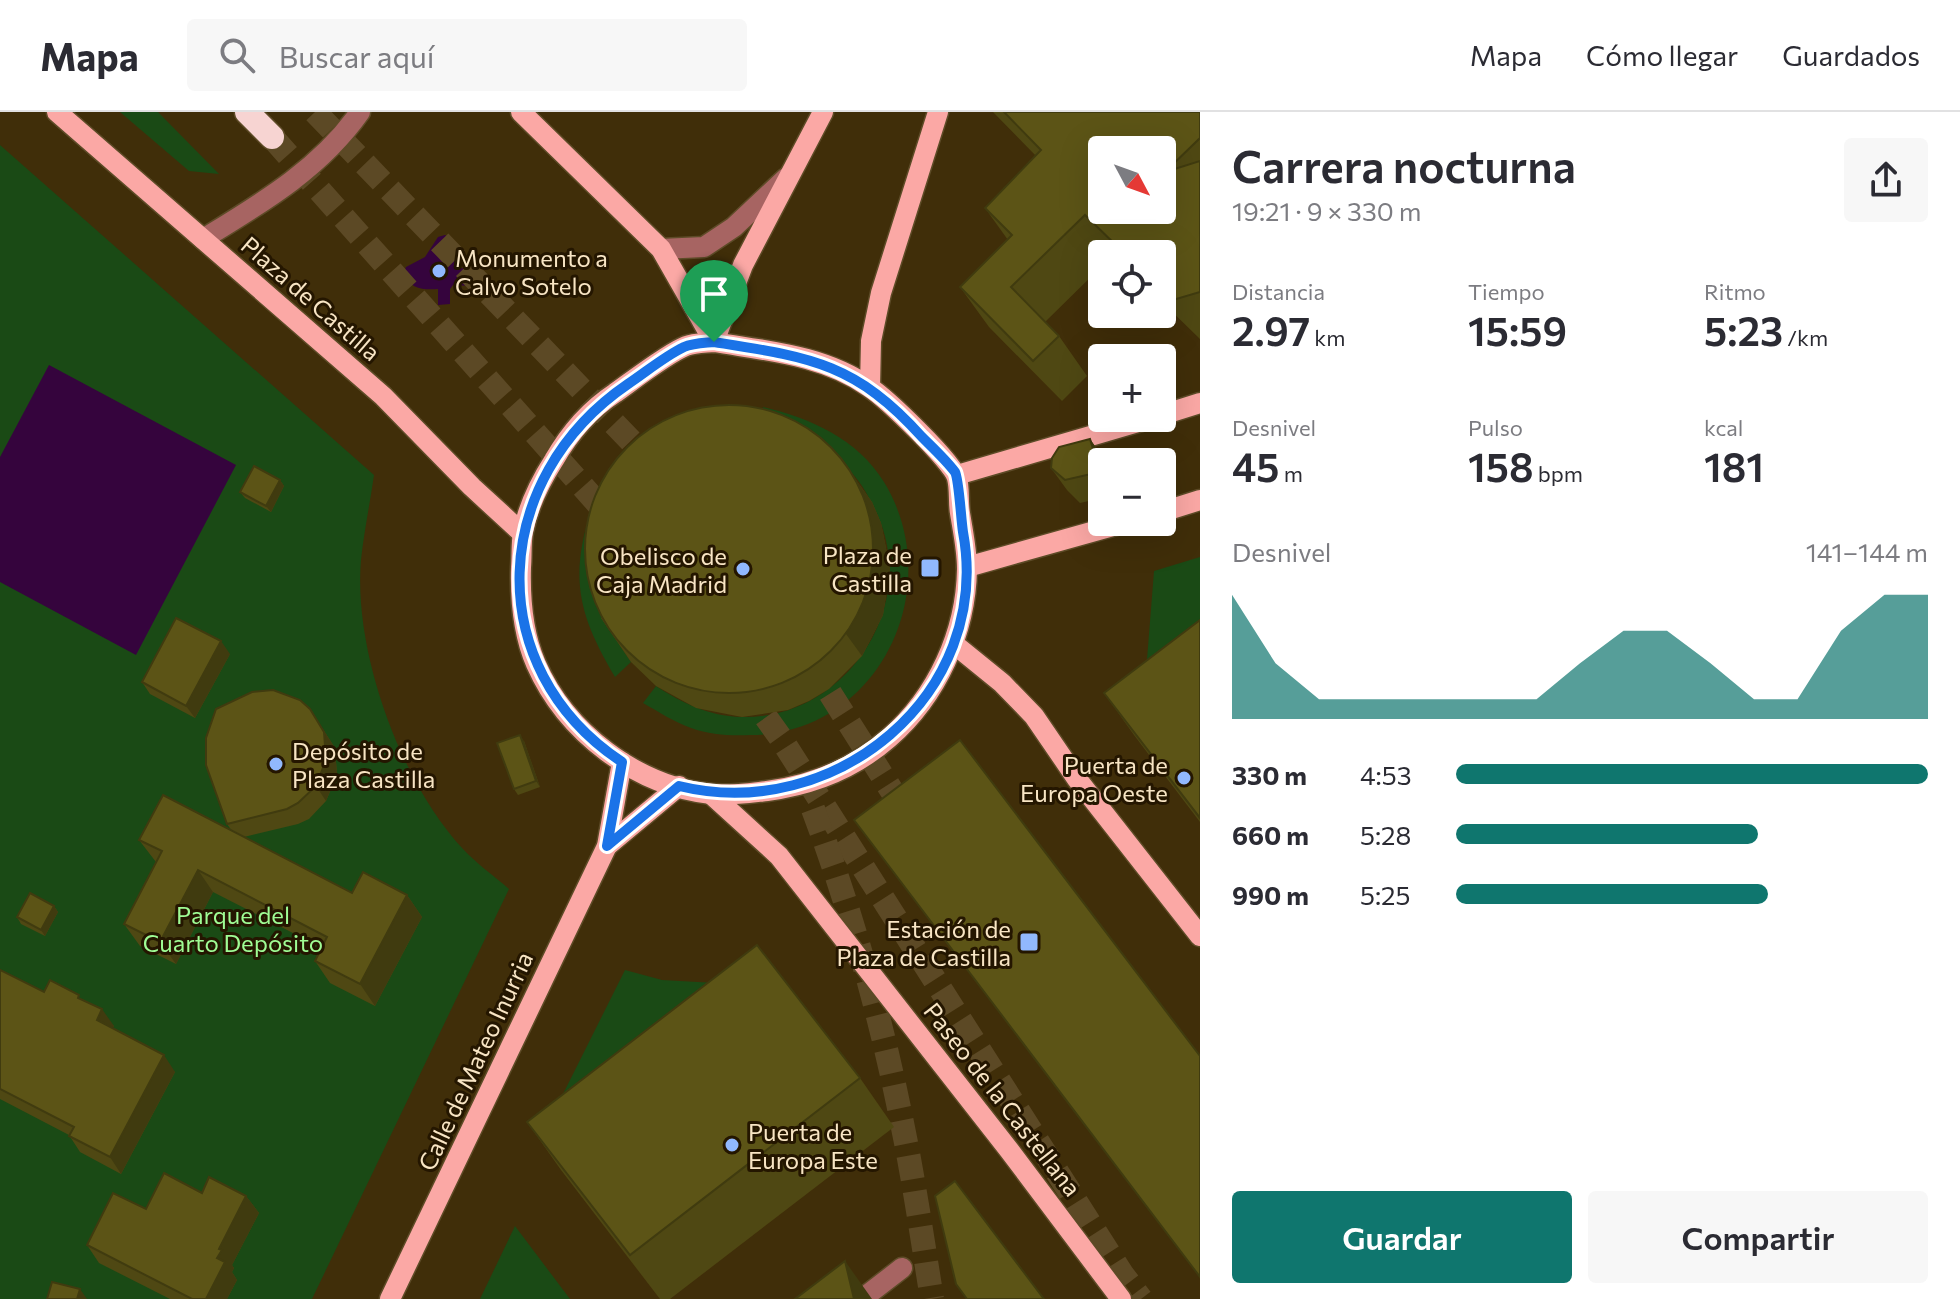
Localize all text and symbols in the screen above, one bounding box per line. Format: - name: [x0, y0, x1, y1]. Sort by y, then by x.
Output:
- search box: [187, 19, 747, 91]
- text: Mapa: [40, 32, 139, 79]
- icon: search: [215, 33, 259, 77]
- text: Buscar aquí: [279, 37, 435, 74]
- text: Mapa: [1470, 38, 1542, 72]
- text: Cómo llegar: [1586, 38, 1738, 72]
- text: Guardados: [1782, 38, 1920, 72]
- north arrow: [1088, 136, 1176, 224]
- map controls: [1088, 136, 1176, 536]
- text: Carrera nocturna: [1232, 138, 1576, 192]
- button: share: [1844, 138, 1928, 222]
- text: 19:21 · 9 × 330 m: [1232, 195, 1421, 226]
- street label: Plaza de Castilla: [236, 230, 386, 366]
- button: locate: [1088, 240, 1176, 328]
- place label: Monumento a Calvo Sotelo: [455, 243, 608, 300]
- pin: [680, 260, 748, 342]
- marker: Monumento a Calvo Sotelo: [430, 262, 448, 280]
- icon: arrive: [692, 272, 736, 316]
- text: Distancia: [1232, 278, 1325, 305]
- text: Tiempo: [1468, 278, 1545, 305]
- text: Ritmo: [1704, 278, 1766, 305]
- text: 2.97: [1232, 305, 1310, 354]
- text: 15:59: [1468, 305, 1567, 354]
- text: 5:23: [1704, 305, 1783, 354]
- text: km: [1310, 324, 1345, 351]
- text: /km: [1783, 324, 1828, 351]
- button: +: [1088, 344, 1176, 432]
- text: Desnivel: [1232, 414, 1316, 441]
- text: Pulso: [1468, 414, 1523, 441]
- text: kcal: [1704, 414, 1743, 441]
- text: 45: [1232, 441, 1280, 490]
- text: 158: [1468, 441, 1534, 490]
- text: 181: [1704, 441, 1764, 490]
- button: −: [1088, 448, 1176, 536]
- text: m: [1280, 460, 1303, 487]
- text: bpm: [1534, 460, 1583, 487]
- text: Desnivel: [1232, 536, 1331, 567]
- text: 141–144 m: [1806, 536, 1928, 567]
- place label: Plaza de Castilla: [823, 540, 912, 597]
- place label: Obelisco de Caja Madrid: [596, 541, 727, 598]
- marker: Plaza de Castilla: [919, 557, 941, 579]
- marker: Obelisco de Caja Madrid: [734, 560, 752, 578]
- place label: Depósito de Plaza Castilla: [292, 736, 435, 793]
- place label: Puerta de Europa Oeste: [1020, 750, 1168, 807]
- marker: Depósito de Plaza Castilla: [267, 755, 285, 773]
- text: 330 m: [1232, 759, 1307, 790]
- text: 4:53: [1360, 759, 1412, 790]
- marker: Puerta de Europa Oeste: [1175, 769, 1193, 787]
- text: 660 m: [1232, 819, 1309, 850]
- text: 5:28: [1360, 819, 1411, 850]
- text: 990 m: [1232, 879, 1309, 910]
- text: 5:25: [1360, 879, 1410, 910]
- park label: Parque del Cuarto Depósito: [143, 900, 323, 957]
- place label: Estación de Plaza de Castilla: [837, 914, 1011, 971]
- marker: Estación de Plaza de Castilla: [1018, 931, 1040, 953]
- street label: Calle de Mateo Inurria: [412, 947, 538, 1175]
- street label: Paseo de la Castellana: [918, 996, 1088, 1202]
- place label: Puerta de Europa Este: [748, 1117, 878, 1174]
- marker: Puerta de Europa Este: [723, 1136, 741, 1154]
- button: Guardar: [1232, 1191, 1572, 1283]
- button: Compartir: [1588, 1191, 1928, 1283]

